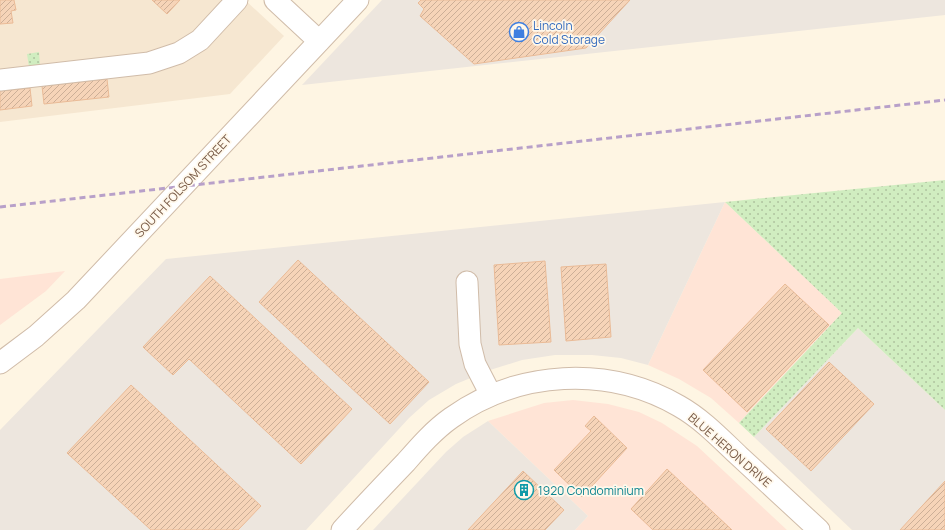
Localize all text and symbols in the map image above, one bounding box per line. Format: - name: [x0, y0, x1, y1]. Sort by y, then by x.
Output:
- place label: Lincoln Cold Storage: [533, 17, 605, 48]
- shop icon: Lincoln Cold Storage: [508, 21, 530, 43]
- street label: SOUTH FOLSOM STREET: [131, 130, 236, 241]
- street label: BLUE HERON DRIVE: [685, 409, 776, 491]
- building icon: 1920 Condominium: [513, 479, 535, 501]
- place label: 1920 Condominium: [538, 482, 644, 499]

